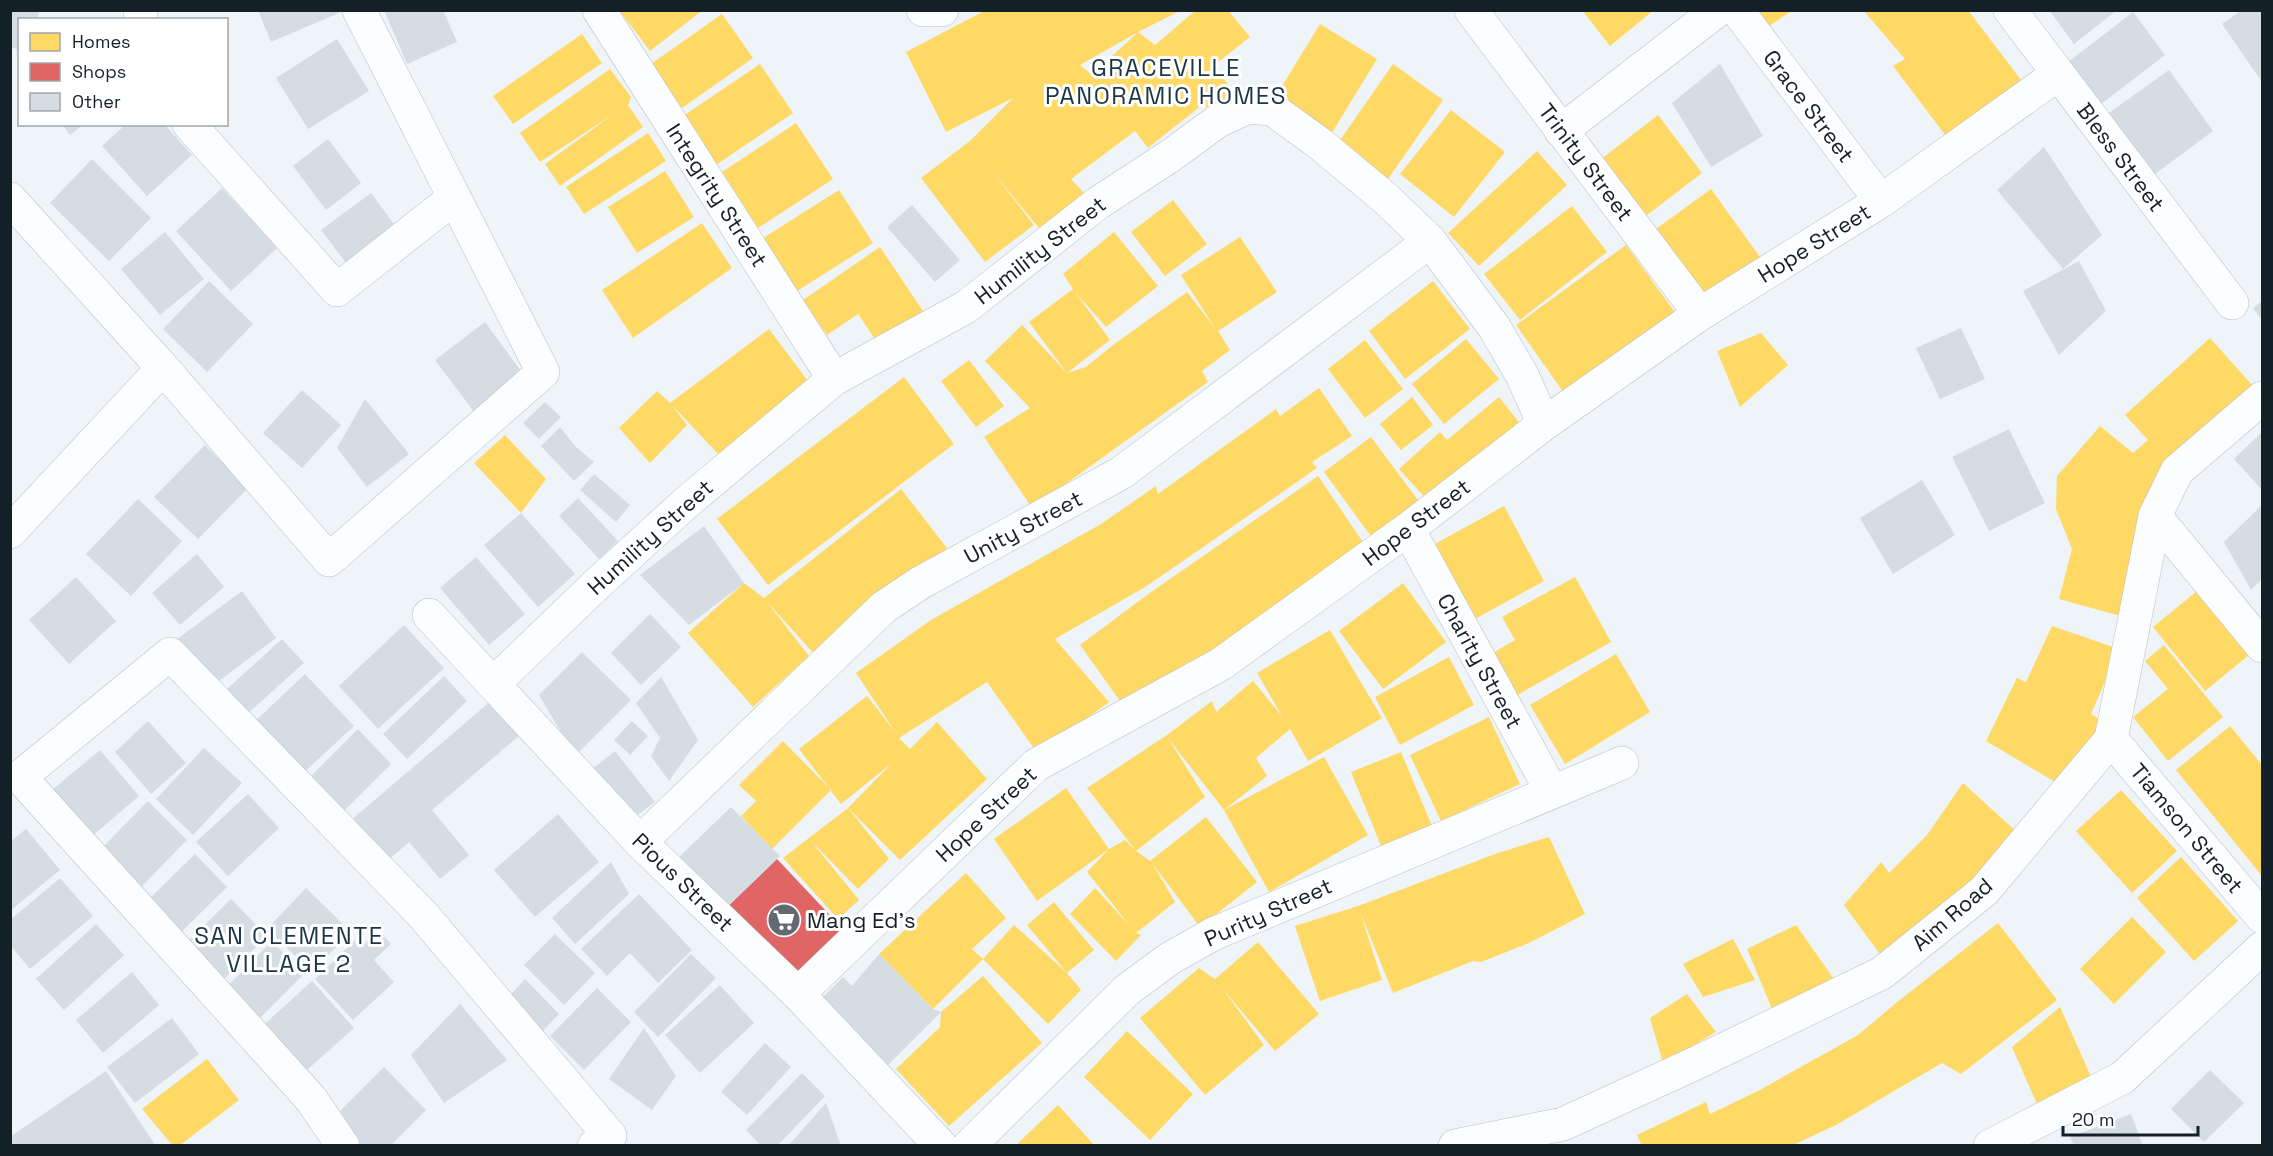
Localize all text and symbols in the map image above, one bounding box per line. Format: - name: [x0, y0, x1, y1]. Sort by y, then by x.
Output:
- legend: [18, 18, 228, 126]
- text: Homes: [72, 30, 131, 53]
- street label: Grace Street: [1758, 44, 1860, 168]
- district label: GRACEVILLE PANORAMIC HOMES: [1045, 52, 1287, 111]
- text: Shops: [72, 60, 126, 83]
- text: Other: [72, 90, 121, 113]
- street label: Bless Street: [2071, 97, 2171, 217]
- street label: Trinity Street: [1533, 98, 1639, 226]
- street label: Integrity Street: [660, 118, 774, 272]
- street label: Humility Street: [969, 190, 1111, 310]
- street label: Hope Street: [1752, 197, 1876, 289]
- street label: Hope Street: [1356, 472, 1476, 572]
- street label: Humility Street: [581, 473, 719, 601]
- street label: Unity Street: [959, 484, 1087, 570]
- street label: Charity Street: [1431, 588, 1529, 734]
- street label: Tiamson Street: [2124, 757, 2250, 899]
- street label: Hope Street: [930, 760, 1042, 868]
- street label: Pious Street: [626, 827, 740, 937]
- street label: Purity Street: [1200, 871, 1336, 953]
- street label: Aim Road: [1906, 871, 1998, 957]
- supermarket icon: Mang Ed's: [766, 902, 802, 938]
- place label: Mang Ed's: [807, 906, 916, 934]
- district label: SAN CLEMENTE VILLAGE 2: [194, 920, 384, 979]
- scale bar: [2063, 1099, 2198, 1137]
- text: 20 m: [2072, 1108, 2115, 1131]

